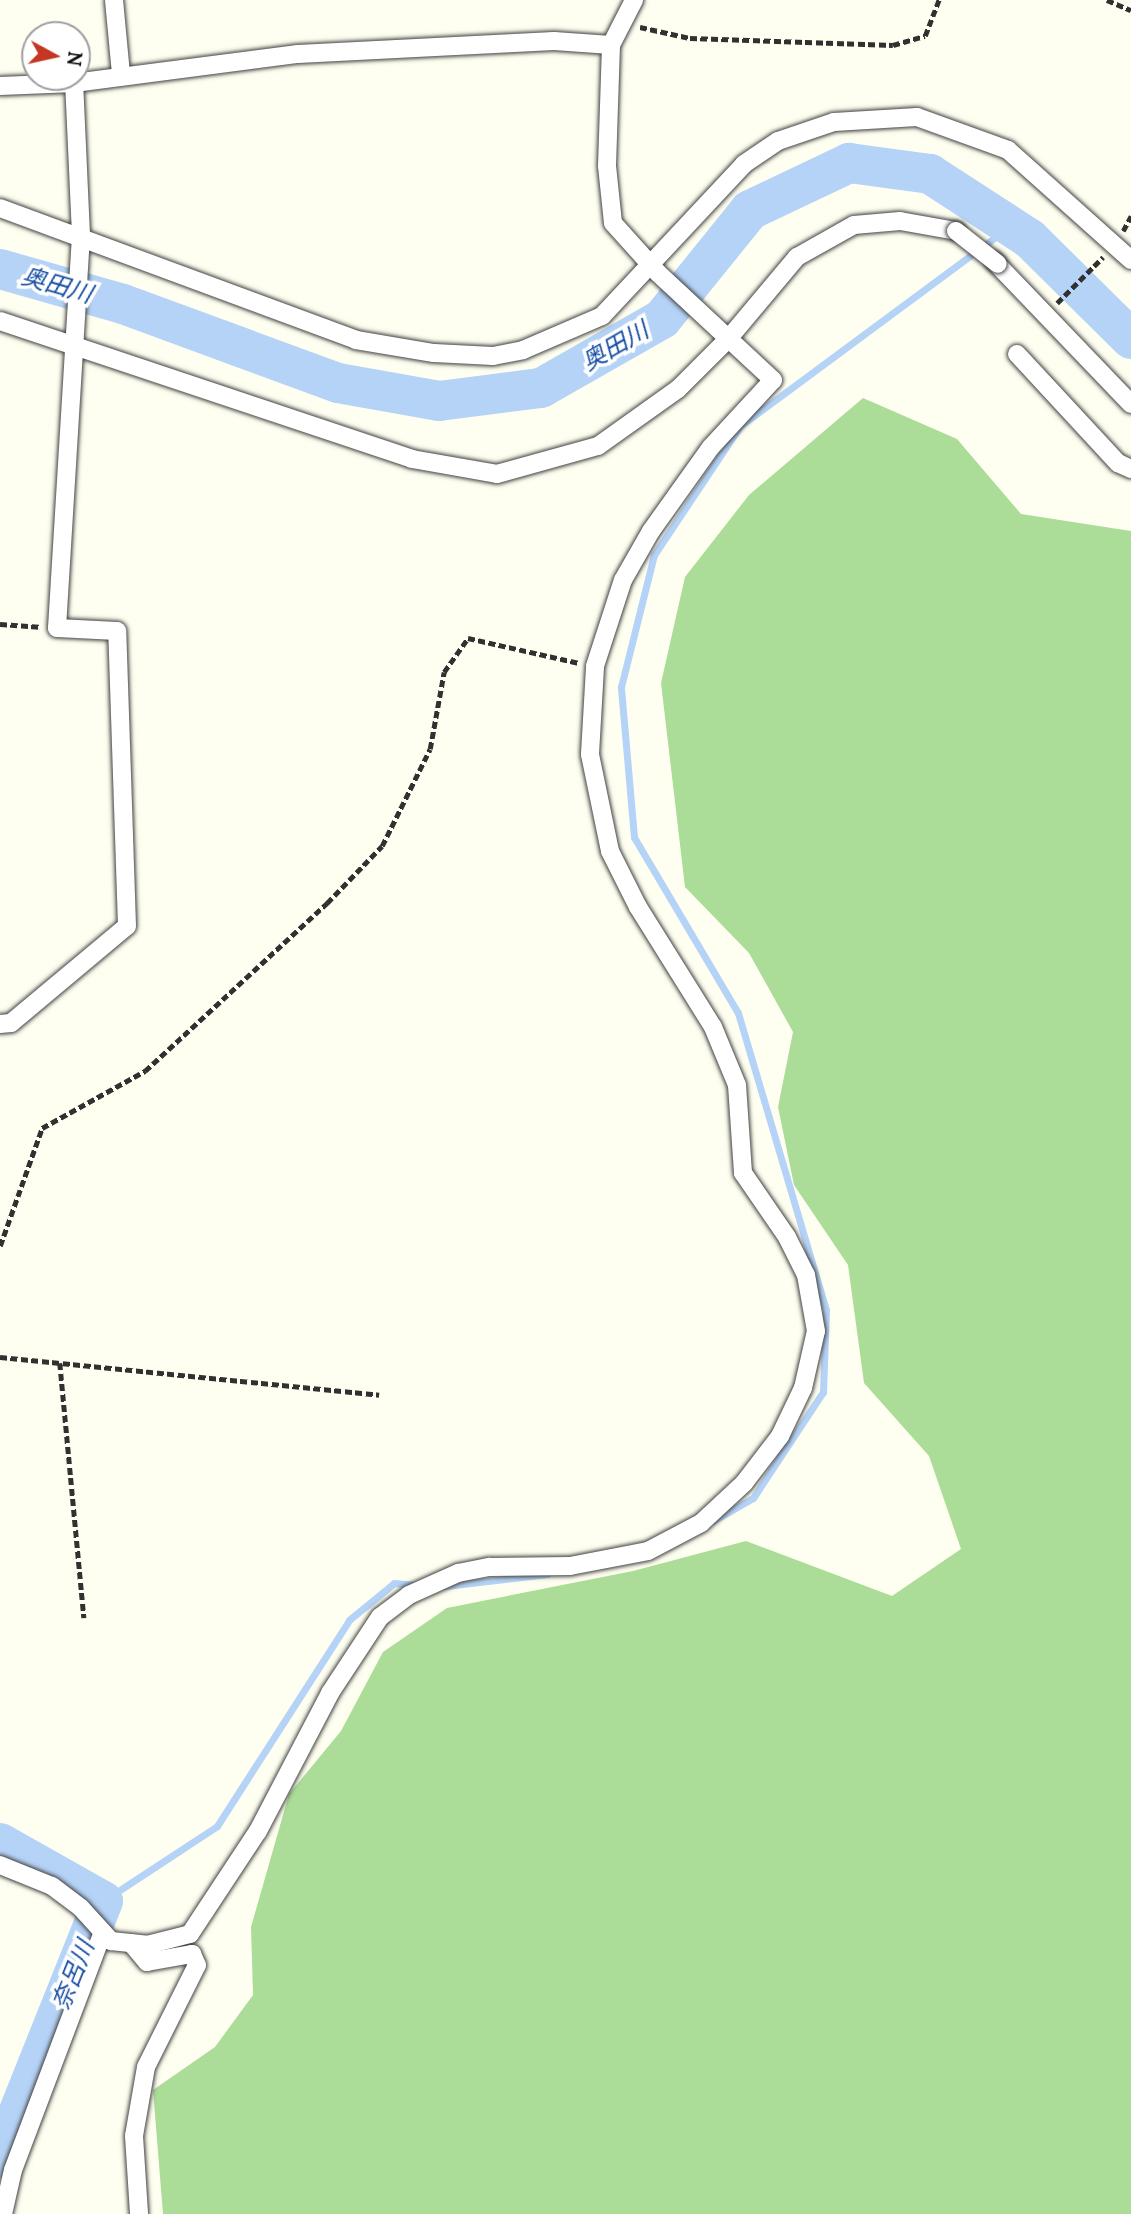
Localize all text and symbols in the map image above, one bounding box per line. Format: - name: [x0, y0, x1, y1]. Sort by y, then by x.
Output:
- north arrow: [21, 21, 91, 91]
- text: N: [62, 50, 88, 68]
- water label: 奥田川: [18, 261, 96, 309]
- water label: 奥田川: [577, 316, 653, 376]
- water label: 奈呂川: [46, 1936, 100, 2014]

